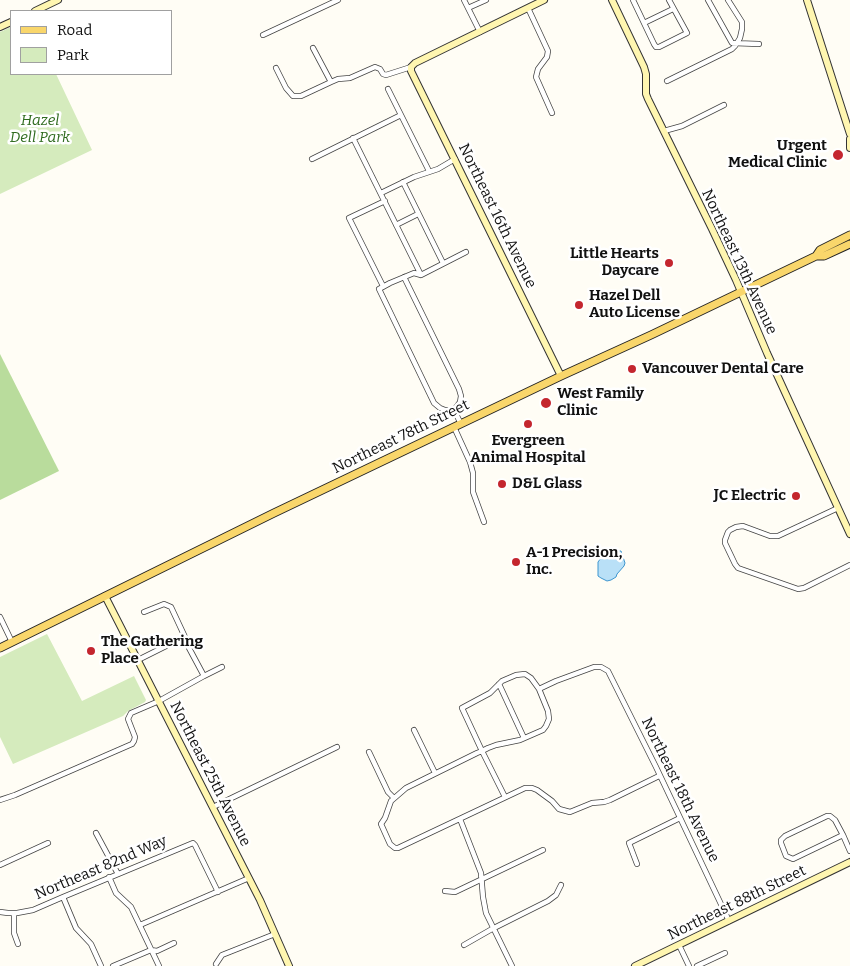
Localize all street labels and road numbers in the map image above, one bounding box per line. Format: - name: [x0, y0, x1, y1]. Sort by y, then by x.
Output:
- street label: Northeast 16th Avenue: [454, 141, 540, 291]
- street label: Northeast 13th Avenue: [697, 186, 781, 338]
- street label: Northeast 78th Street: [330, 396, 472, 478]
- street label: Northeast 25th Avenue: [166, 699, 254, 849]
- street label: Northeast 18th Avenue: [637, 715, 723, 865]
- street label: Northeast 82nd Way: [32, 832, 170, 904]
- street label: Northeast 88th Street: [665, 862, 809, 944]

